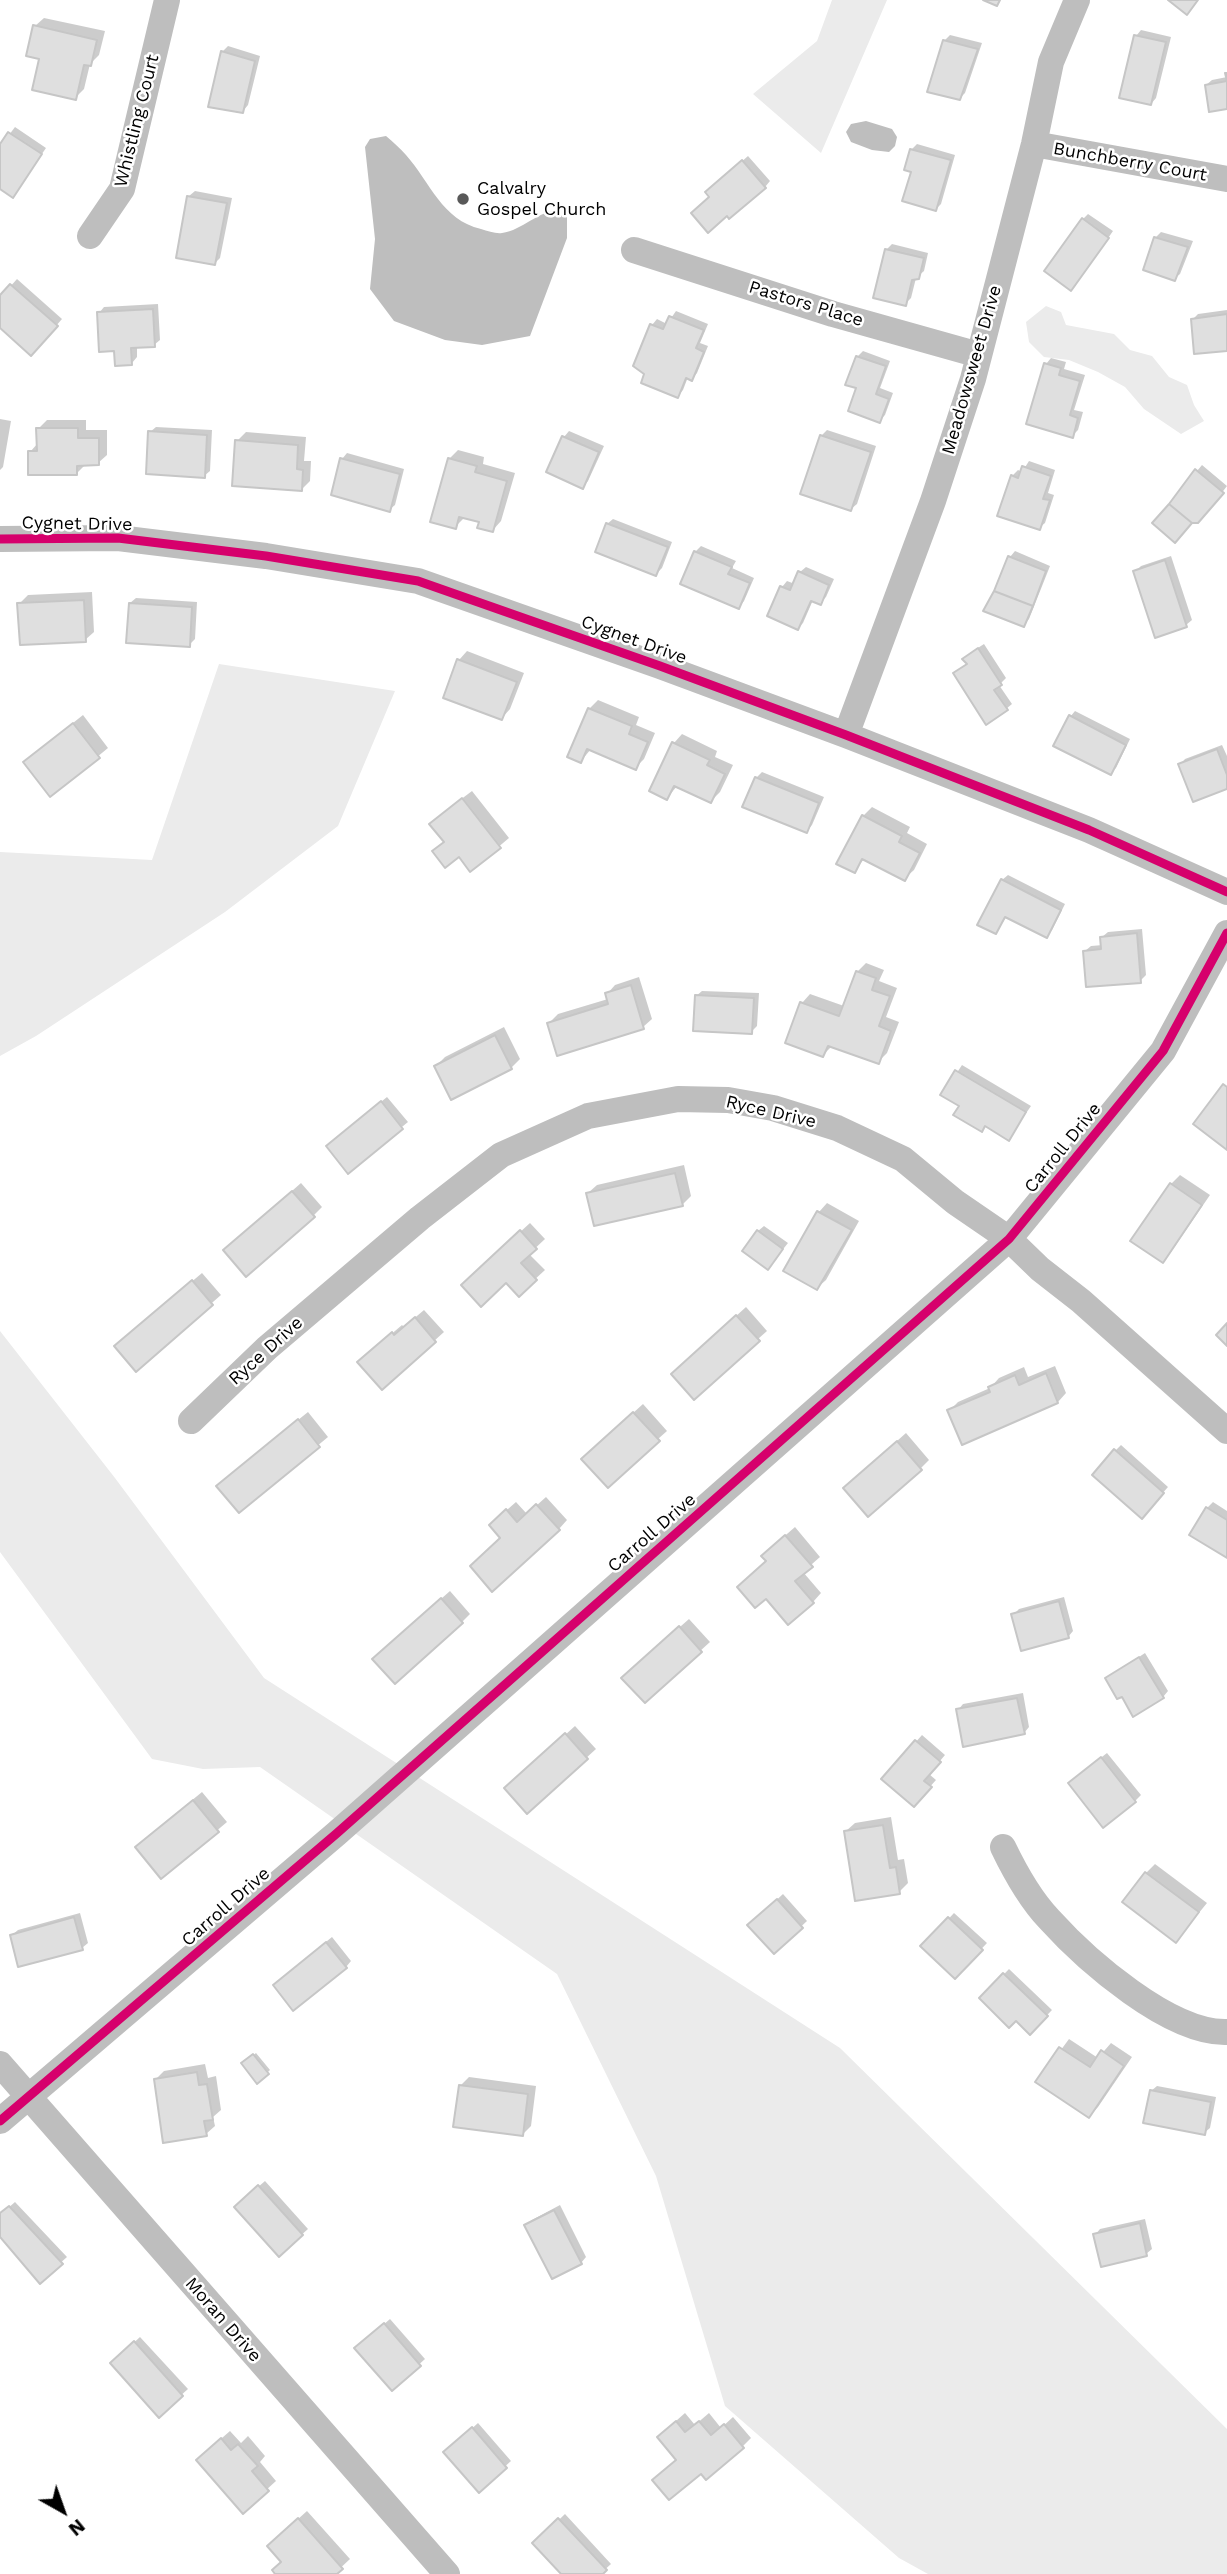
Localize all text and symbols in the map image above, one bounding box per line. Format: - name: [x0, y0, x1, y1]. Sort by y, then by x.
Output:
- street label: Whistling Court: [110, 52, 164, 190]
- street label: Bunchberry Court: [1052, 138, 1208, 186]
- place label: Calvalry Gospel Church: [477, 178, 607, 220]
- marker: Calvalry Gospel Church: [455, 191, 471, 207]
- street label: Pastors Place: [746, 276, 866, 332]
- street label: Meadowsweet Drive: [937, 283, 1007, 457]
- street label: Cygnet Drive: [21, 512, 133, 536]
- street label: Cygnet Drive: [578, 611, 690, 669]
- street label: Ryce Drive: [724, 1091, 818, 1133]
- street label: Carroll Drive: [1020, 1099, 1106, 1197]
- street label: Ryce Drive: [225, 1312, 307, 1390]
- street label: Carroll Drive: [604, 1489, 700, 1577]
- street label: Carroll Drive: [178, 1863, 274, 1951]
- street label: Moran Drive: [180, 2273, 266, 2367]
- north arrow: [28, 2476, 98, 2546]
- text: N: [64, 2514, 90, 2541]

